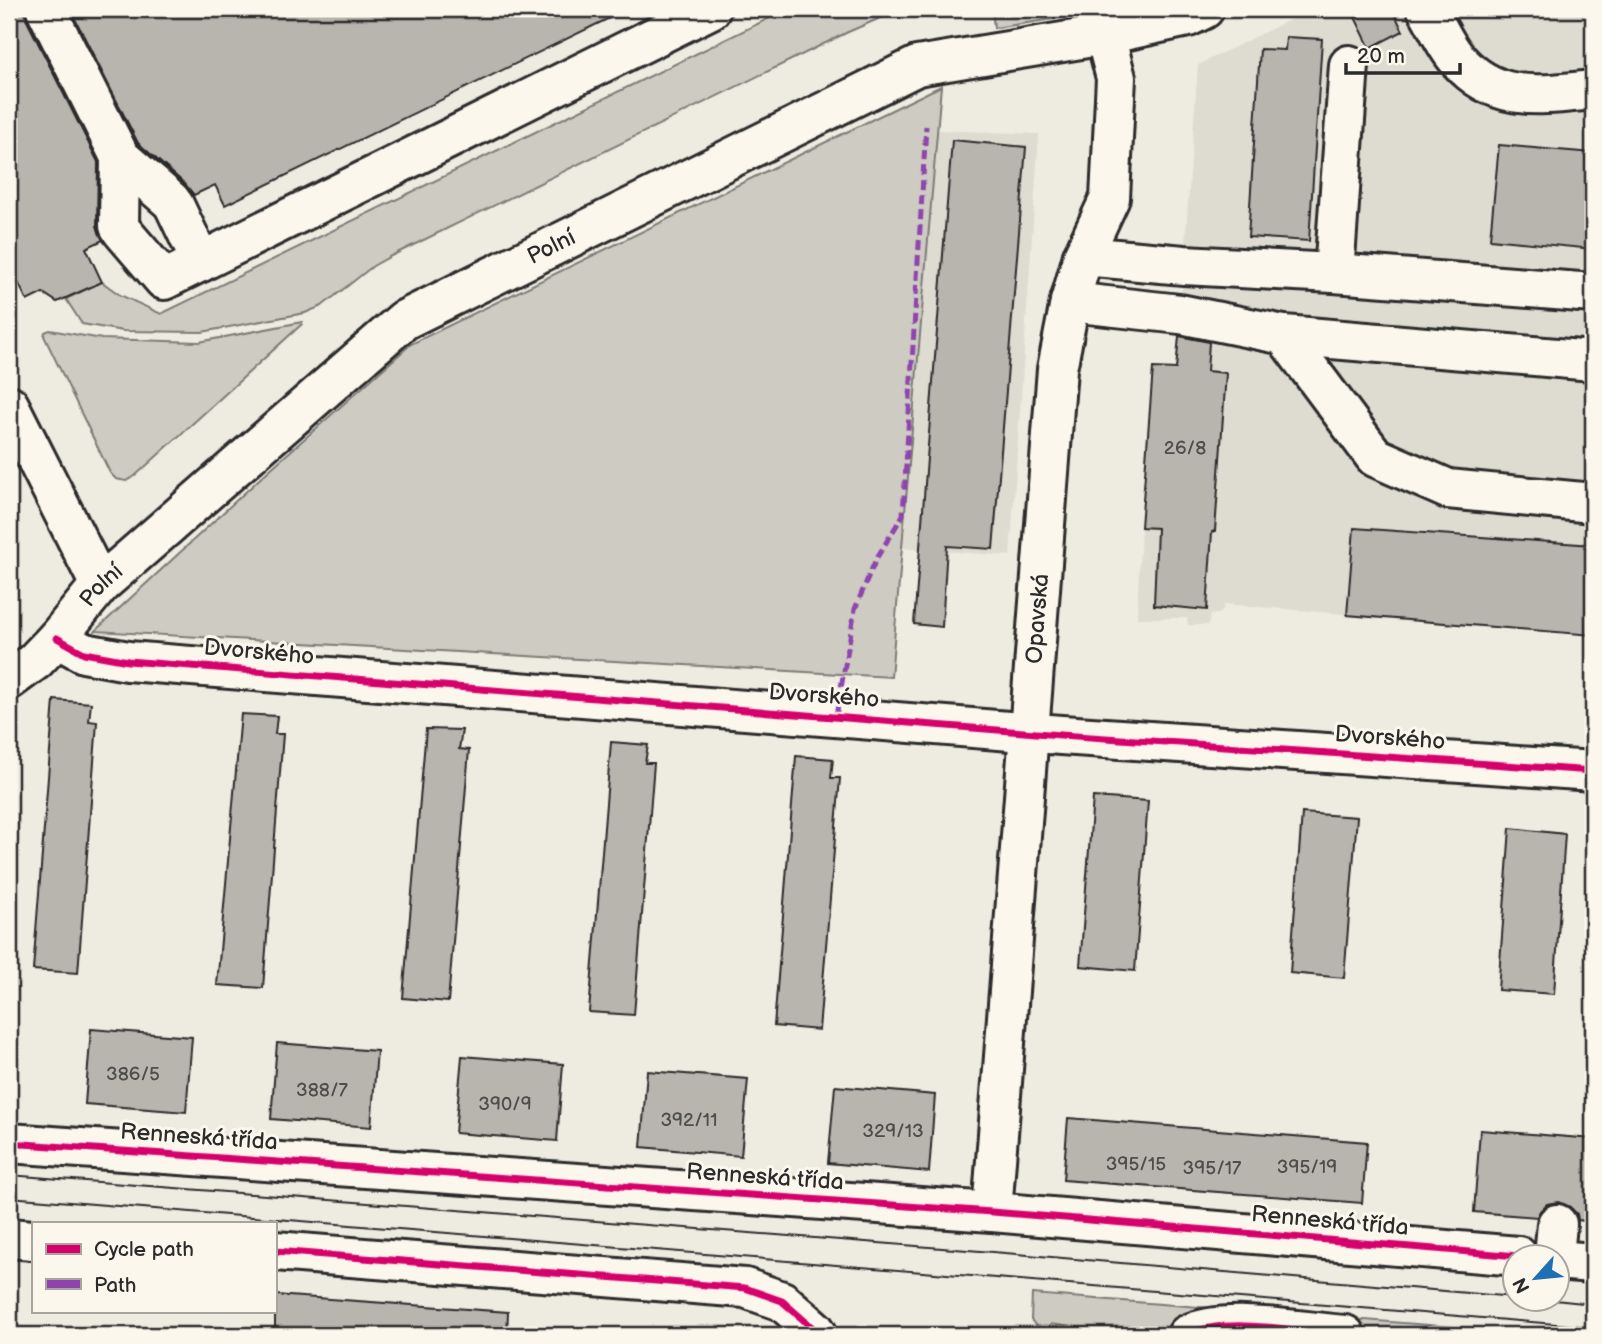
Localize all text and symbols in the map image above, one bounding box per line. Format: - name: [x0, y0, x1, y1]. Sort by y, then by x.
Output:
- scale bar: [1346, 32, 1460, 76]
- text: 20 m: [1357, 44, 1405, 69]
- street label: Polní: [523, 223, 581, 271]
- house number: 26/8: [1164, 437, 1206, 460]
- street label: Polní: [74, 557, 129, 613]
- street label: Opavská: [1020, 573, 1055, 665]
- street label: Dvorského: [203, 633, 315, 671]
- street label: Dvorského: [768, 678, 880, 714]
- street label: Dvorského: [1334, 720, 1446, 756]
- house number: 386/5: [106, 1063, 160, 1086]
- house number: 388/7: [296, 1079, 349, 1102]
- house number: 390/9: [478, 1093, 532, 1116]
- house number: 392/11: [660, 1109, 718, 1132]
- street label: Renneská třída: [119, 1118, 279, 1156]
- house number: 329/13: [862, 1120, 924, 1143]
- house number: 395/15: [1106, 1153, 1166, 1176]
- house number: 395/19: [1277, 1156, 1337, 1179]
- house number: 395/17: [1183, 1157, 1242, 1180]
- street label: Renneská třída: [685, 1158, 845, 1196]
- street label: Renneská třída: [1250, 1200, 1410, 1242]
- legend: [32, 1222, 276, 1312]
- text: Cycle path: [94, 1237, 194, 1262]
- north arrow: [1500, 1242, 1570, 1312]
- text: Path: [94, 1273, 136, 1298]
- text: N: [1509, 1273, 1536, 1297]

